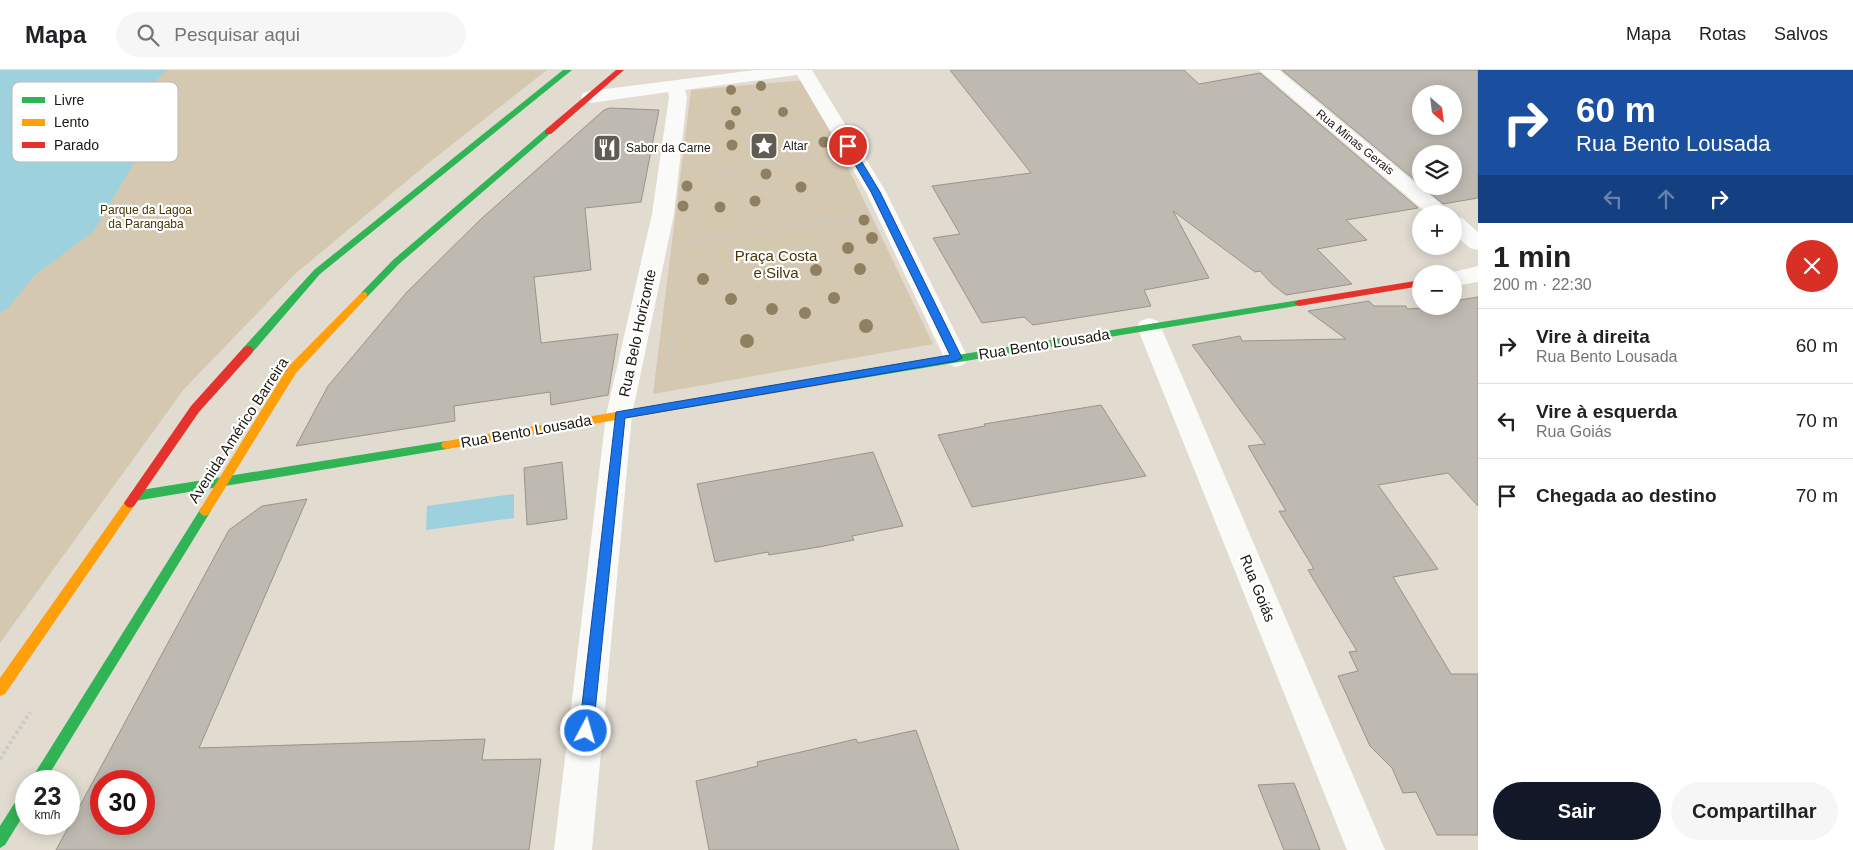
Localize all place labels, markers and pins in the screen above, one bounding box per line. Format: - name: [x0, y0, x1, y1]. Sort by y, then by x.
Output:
- pin: [827, 125, 869, 167]
- place icon: Altar: [749, 131, 779, 161]
- restaurant icon: Sabor da Carne: [592, 133, 622, 163]
- place label: Altar: [783, 139, 808, 153]
- place label: Sabor da Carne: [626, 141, 711, 155]

